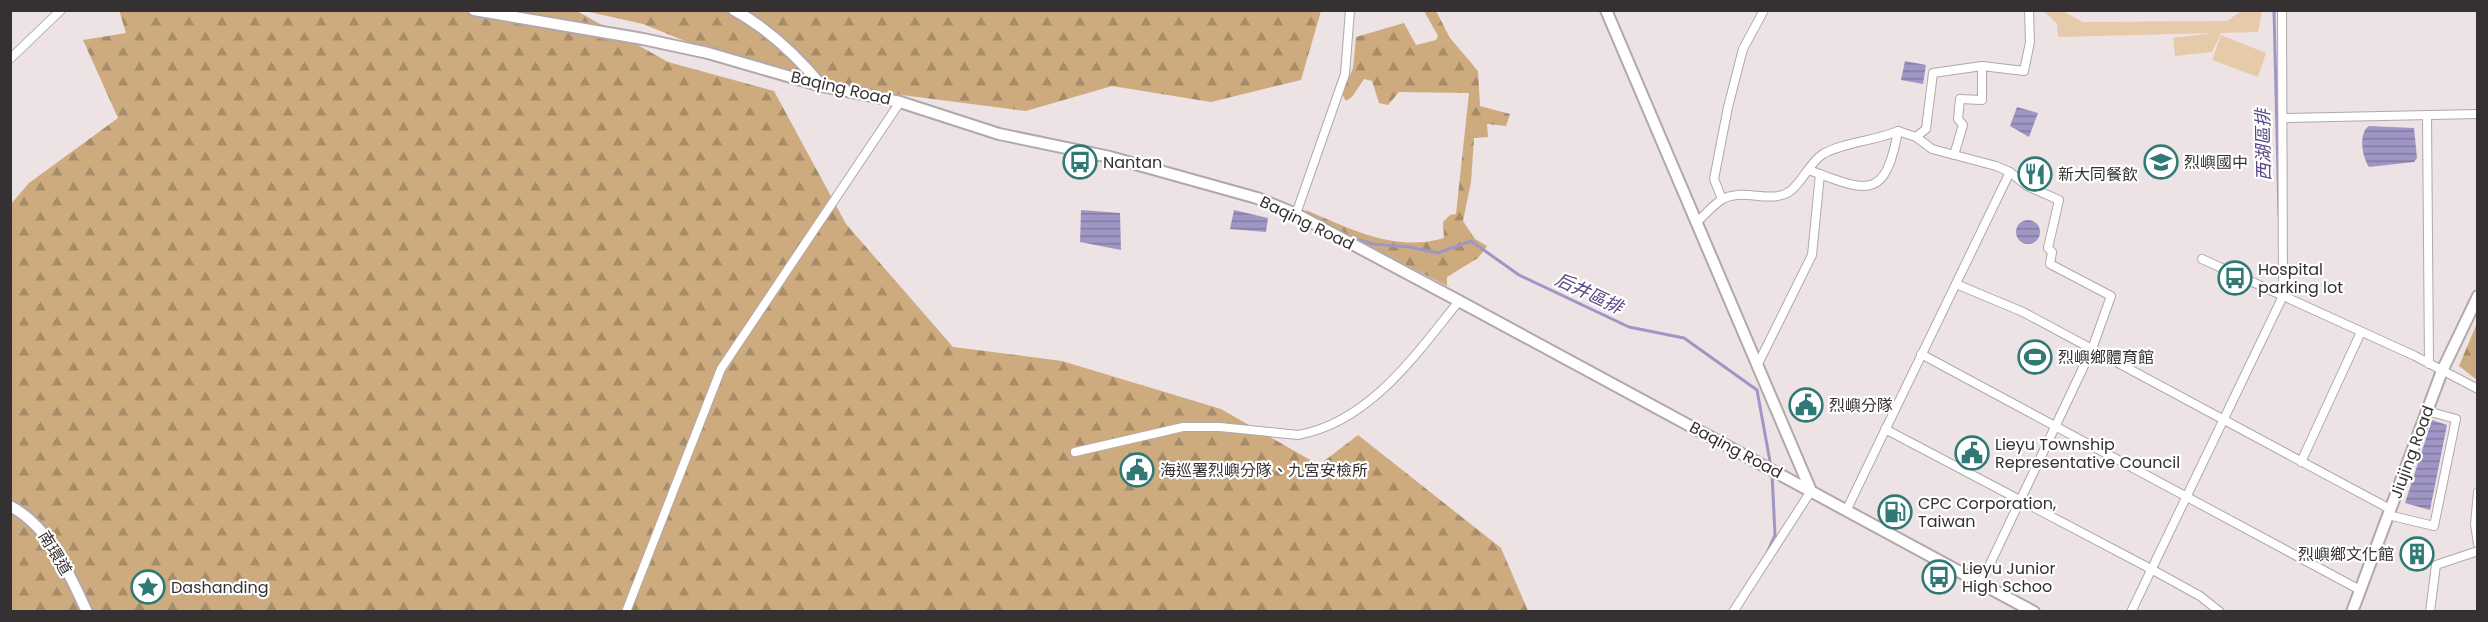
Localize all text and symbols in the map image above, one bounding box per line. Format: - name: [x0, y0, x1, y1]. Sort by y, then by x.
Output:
- street label: Baqing Road: [789, 65, 893, 111]
- water label: 西湖區排: [2250, 107, 2276, 181]
- bus stop icon: Nantan: [1062, 144, 1098, 180]
- school or university icon: 烈嶼國中: [2143, 144, 2179, 180]
- place label: Nantan: [1103, 151, 1162, 174]
- place label: 烈嶼國中: [2184, 151, 2248, 174]
- restaurant icon: 新大同餐飲: [2017, 156, 2053, 192]
- place label: 新大同餐飲: [2058, 163, 2138, 186]
- street label: Baqing Road: [1256, 190, 1358, 256]
- place label: Hospital parking lot: [2258, 258, 2343, 299]
- bus stop icon: Hospital parking lot: [2217, 260, 2253, 296]
- water label: 后井區排: [1551, 266, 1629, 320]
- sports icon: 烈嶼鄉體育館: [2017, 339, 2053, 375]
- place label: 烈嶼鄉體育館: [2058, 346, 2154, 369]
- public building icon: 烈嶼分隊: [1788, 387, 1824, 423]
- place label: 烈嶼分隊: [1829, 394, 1893, 417]
- street label: Jiujing Road: [2385, 402, 2439, 502]
- street label: Baqing Road: [1685, 416, 1787, 484]
- place label: Lieyu Township Representative Council: [1995, 433, 2180, 474]
- public building icon: Lieyu Township Representative Council: [1954, 435, 1990, 471]
- public building icon: 海巡署烈嶼分隊、九宮安檢所: [1119, 452, 1155, 488]
- place label: 海巡署烈嶼分隊、九宮安檢所: [1160, 459, 1368, 482]
- place label: CPC Corporation, Taiwan: [1918, 492, 2056, 533]
- fuel station icon: CPC Corporation, Taiwan: [1877, 494, 1913, 530]
- street label: 南環道: [33, 526, 77, 580]
- building icon: 烈嶼鄉文化館: [2399, 536, 2435, 572]
- place label: 烈嶼鄉文化館: [2298, 543, 2394, 566]
- place label: Lieyu Junior High Schoo: [1962, 557, 2055, 598]
- bus stop icon: Lieyu Junior High Schoo: [1921, 559, 1957, 595]
- place icon: Dashanding: [130, 569, 166, 605]
- place label: Dashanding: [171, 576, 269, 599]

